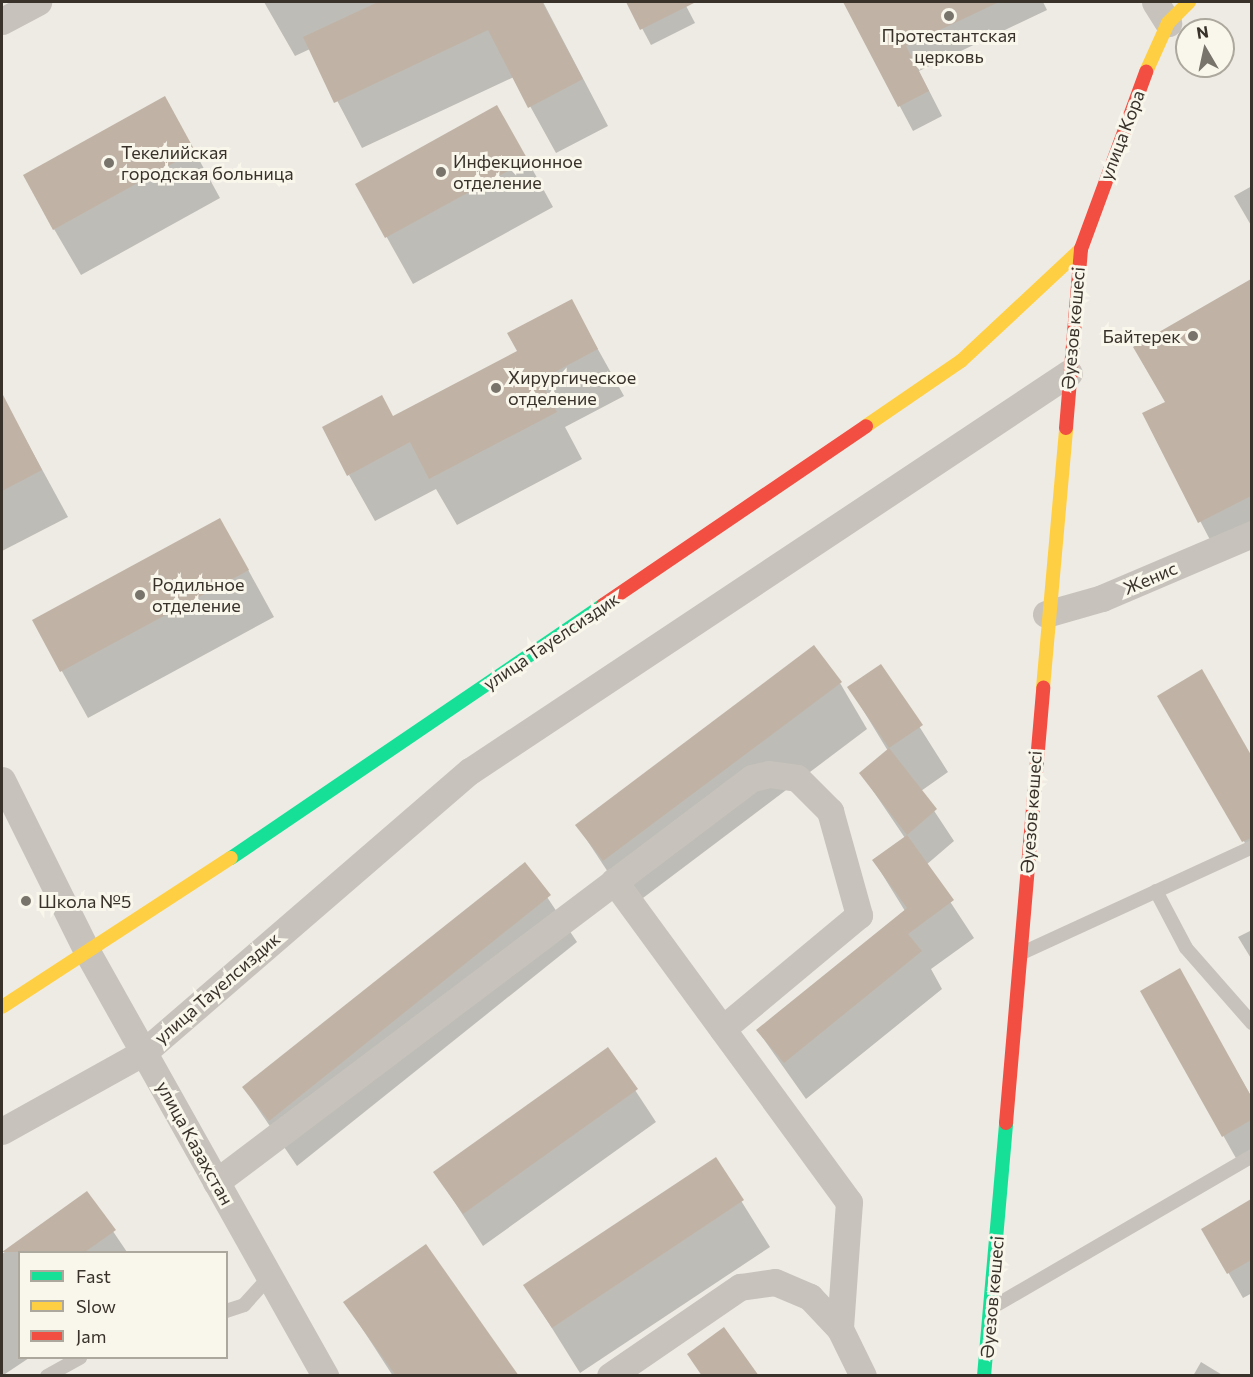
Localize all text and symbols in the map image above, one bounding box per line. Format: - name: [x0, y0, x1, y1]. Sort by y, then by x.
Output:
- marker: Протестантская церковь: [942, 9, 956, 23]
- north arrow: [1175, 18, 1235, 78]
- text: N: [1195, 21, 1210, 42]
- place label: Протестантская церковь: [881, 25, 1017, 68]
- street label: улица Кора: [1095, 87, 1149, 183]
- place label: Текелийская городская больница: [121, 142, 294, 184]
- place label: Инфекционное отделение: [453, 151, 582, 194]
- marker: Текелийская городская больница: [102, 156, 116, 170]
- marker: Инфекционное отделение: [434, 165, 448, 179]
- street label: Әуезов көшесі: [1057, 266, 1089, 390]
- place label: Байтерек: [1103, 325, 1181, 347]
- marker: Байтерек: [1186, 329, 1200, 343]
- place label: Хирургическое отделение: [508, 367, 636, 410]
- marker: Хирургическое отделение: [489, 381, 503, 395]
- street label: Женис: [1120, 557, 1180, 599]
- place label: Родильное отделение: [152, 574, 245, 616]
- marker: Родильное отделение: [133, 588, 147, 602]
- street label: улица Тауелсиздик: [479, 588, 623, 694]
- street label: Әуезов көшесі: [1016, 750, 1046, 874]
- place label: Школа №5: [38, 890, 131, 912]
- marker: Школа №5: [19, 894, 33, 908]
- street label: улица Тауелсиздик: [150, 928, 284, 1048]
- street label: улица Казахстан: [152, 1077, 238, 1209]
- street label: Әуезов көшесі: [976, 1235, 1008, 1359]
- legend: [18, 1251, 228, 1359]
- text: Fast: [76, 1265, 111, 1287]
- text: Slow: [76, 1295, 116, 1317]
- text: Jam: [76, 1325, 106, 1347]

